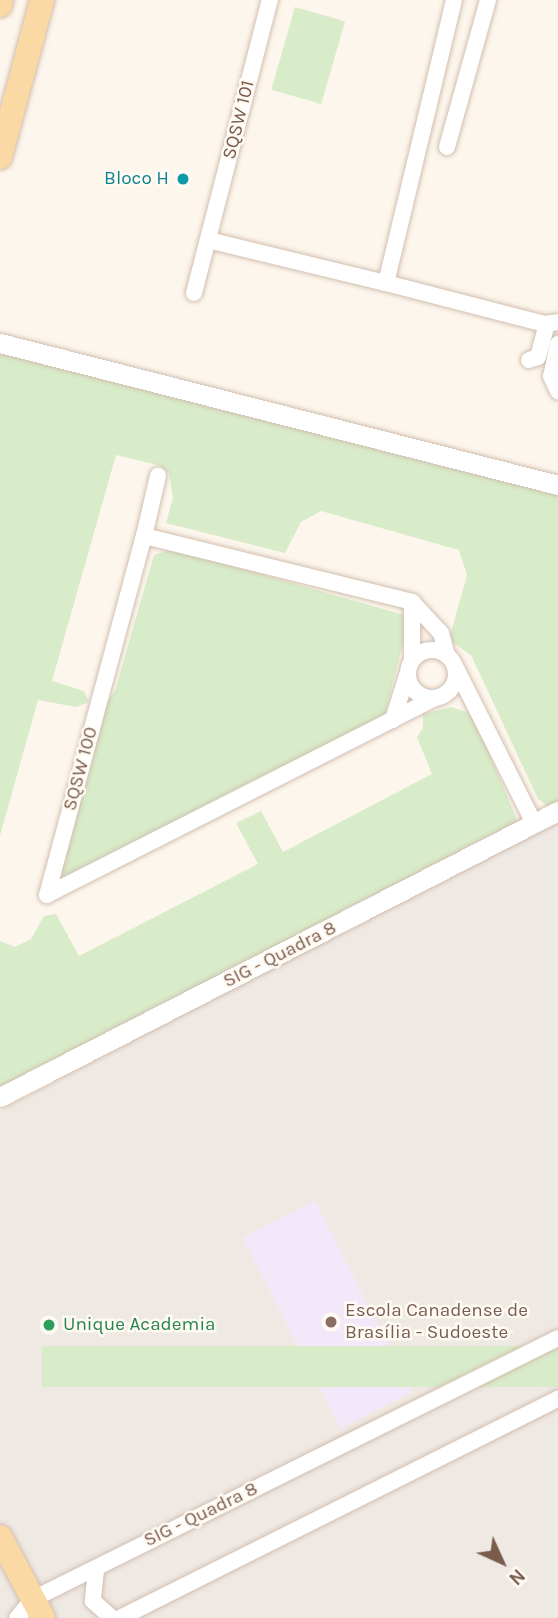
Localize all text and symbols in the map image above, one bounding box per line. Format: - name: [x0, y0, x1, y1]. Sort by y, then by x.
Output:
- street label: SQSW 101: [218, 78, 260, 162]
- place label: Bloco H: [104, 168, 169, 190]
- marker: Bloco H: [175, 171, 191, 187]
- street label: SQSW 100: [59, 725, 103, 813]
- street label: SIG - Quadra 8: [220, 917, 340, 993]
- place label: Escola Canadense de Brasília - Sudoeste: [345, 1300, 528, 1344]
- place label: Unique Academia: [63, 1314, 216, 1336]
- marker: Escola Canadense de Brasília - Sudoeste: [323, 1314, 339, 1330]
- marker: Unique Academia: [41, 1317, 57, 1333]
- street label: SIG - Quadra 8: [140, 1478, 262, 1552]
- north arrow: [467, 1527, 537, 1597]
- text: N: [504, 1564, 529, 1589]

